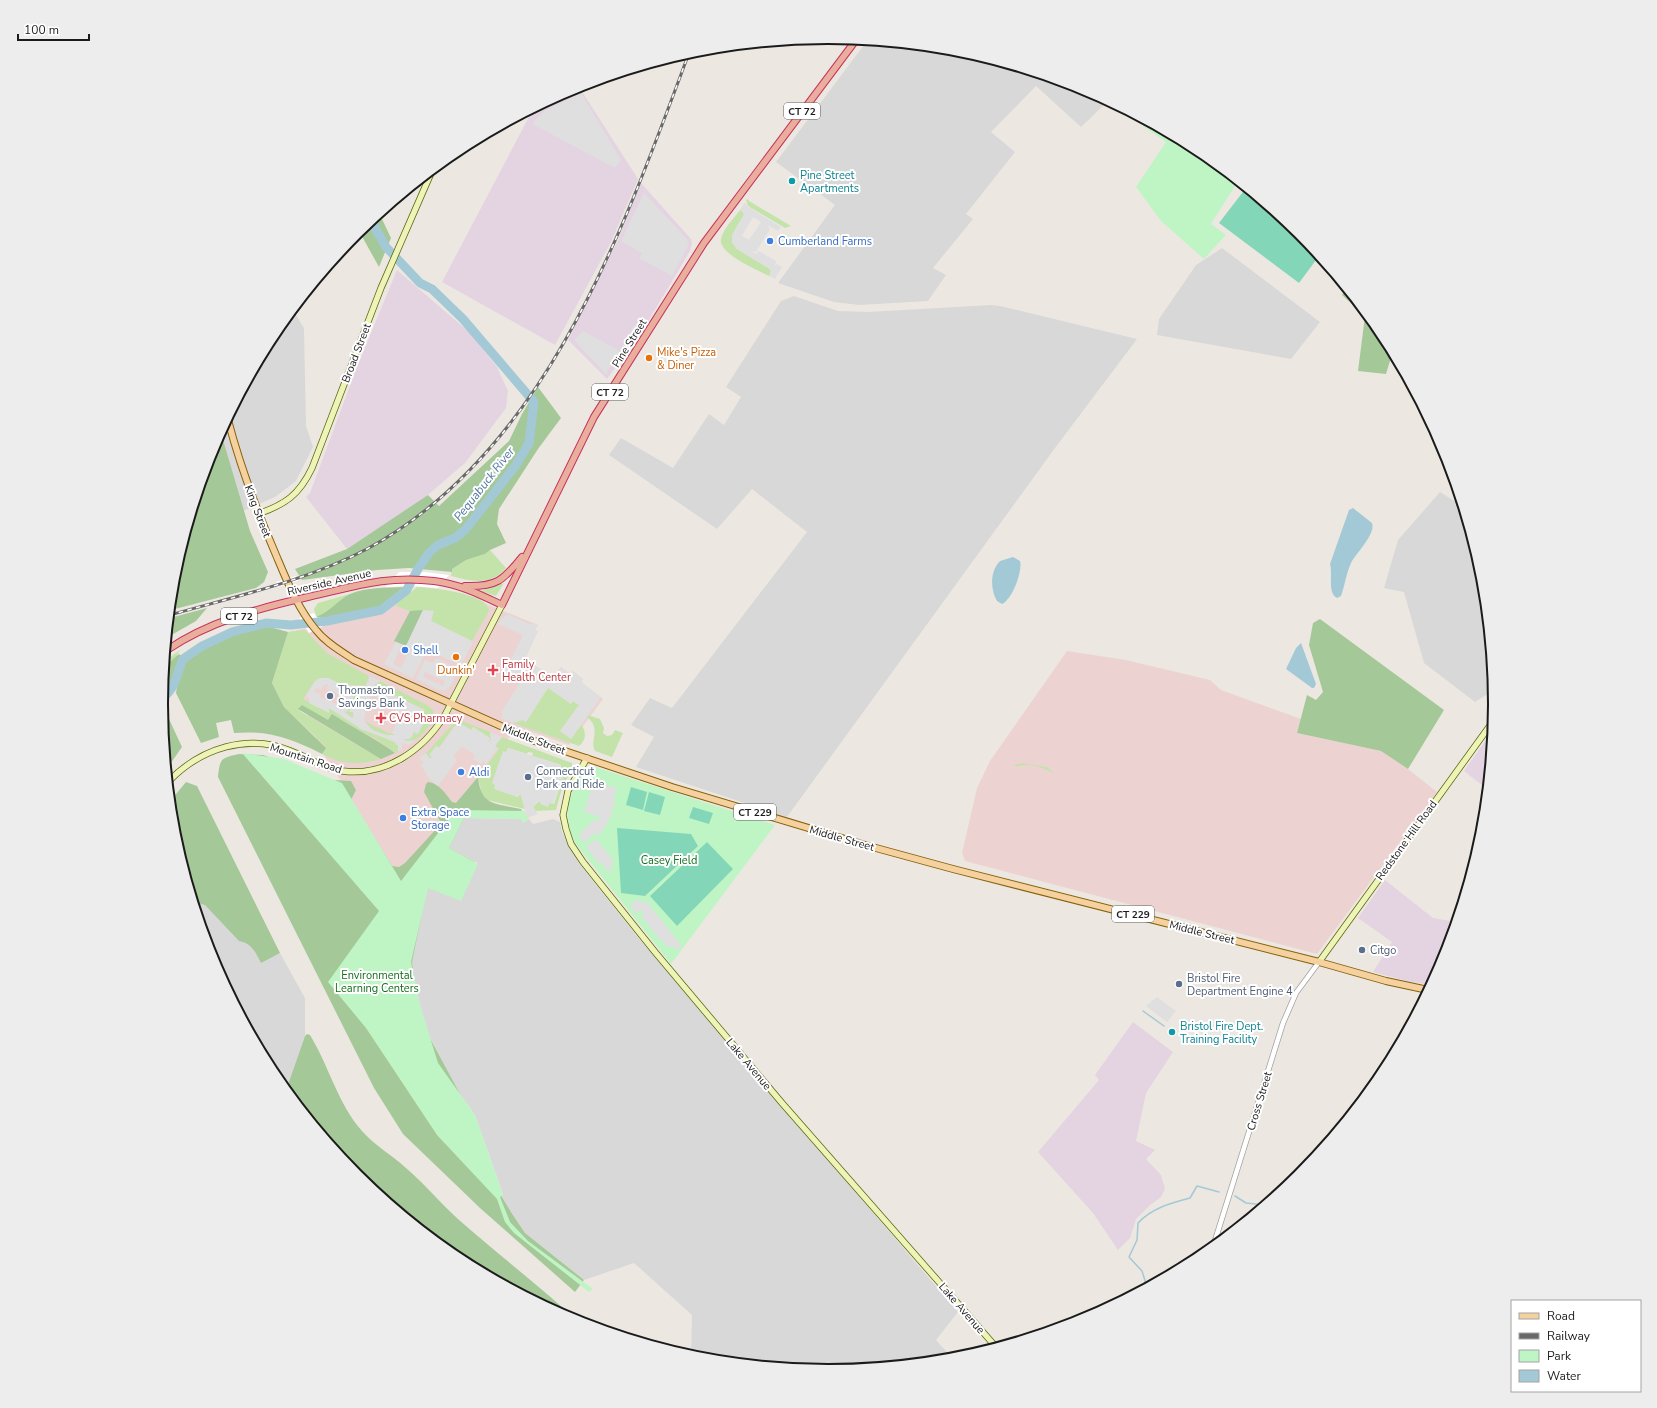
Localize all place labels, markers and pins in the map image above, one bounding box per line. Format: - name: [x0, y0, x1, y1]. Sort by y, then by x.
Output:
- place label: Pine Street Apartments: [800, 168, 859, 196]
- marker: Pine Street Apartments: [787, 176, 797, 186]
- place label: Cumberland Farms: [778, 234, 872, 249]
- marker: Cumberland Farms: [765, 236, 775, 246]
- place label: Mike's Pizza & Diner: [657, 345, 716, 373]
- marker: Mike's Pizza & Diner: [644, 353, 654, 363]
- place label: Shell: [413, 643, 439, 658]
- marker: Shell: [400, 645, 410, 655]
- marker: Dunkin': [451, 652, 461, 662]
- place label: Family Health Center: [502, 657, 571, 685]
- place label: Dunkin': [437, 663, 475, 678]
- marker: Family Health Center: [487, 664, 499, 676]
- place label: Thomaston Savings Bank: [338, 683, 405, 711]
- marker: Thomaston Savings Bank: [325, 691, 335, 701]
- place label: CVS Pharmacy: [389, 711, 463, 726]
- marker: CVS Pharmacy: [376, 713, 386, 723]
- place label: Connecticut Park and Ride: [536, 764, 604, 792]
- place label: Aldi: [469, 765, 489, 780]
- marker: Aldi: [456, 767, 466, 777]
- marker: Connecticut Park and Ride: [523, 772, 533, 782]
- place label: Extra Space Storage: [411, 805, 470, 833]
- marker: Extra Space Storage: [398, 813, 408, 823]
- place label: Citgo: [1370, 943, 1396, 958]
- marker: Citgo: [1357, 945, 1367, 955]
- place label: Bristol Fire Department Engine 4: [1187, 971, 1293, 999]
- marker: Bristol Fire Department Engine 4: [1174, 979, 1184, 989]
- place label: Bristol Fire Dept. Training Facility: [1180, 1019, 1263, 1047]
- marker: Bristol Fire Dept. Training Facility: [1167, 1027, 1177, 1037]

